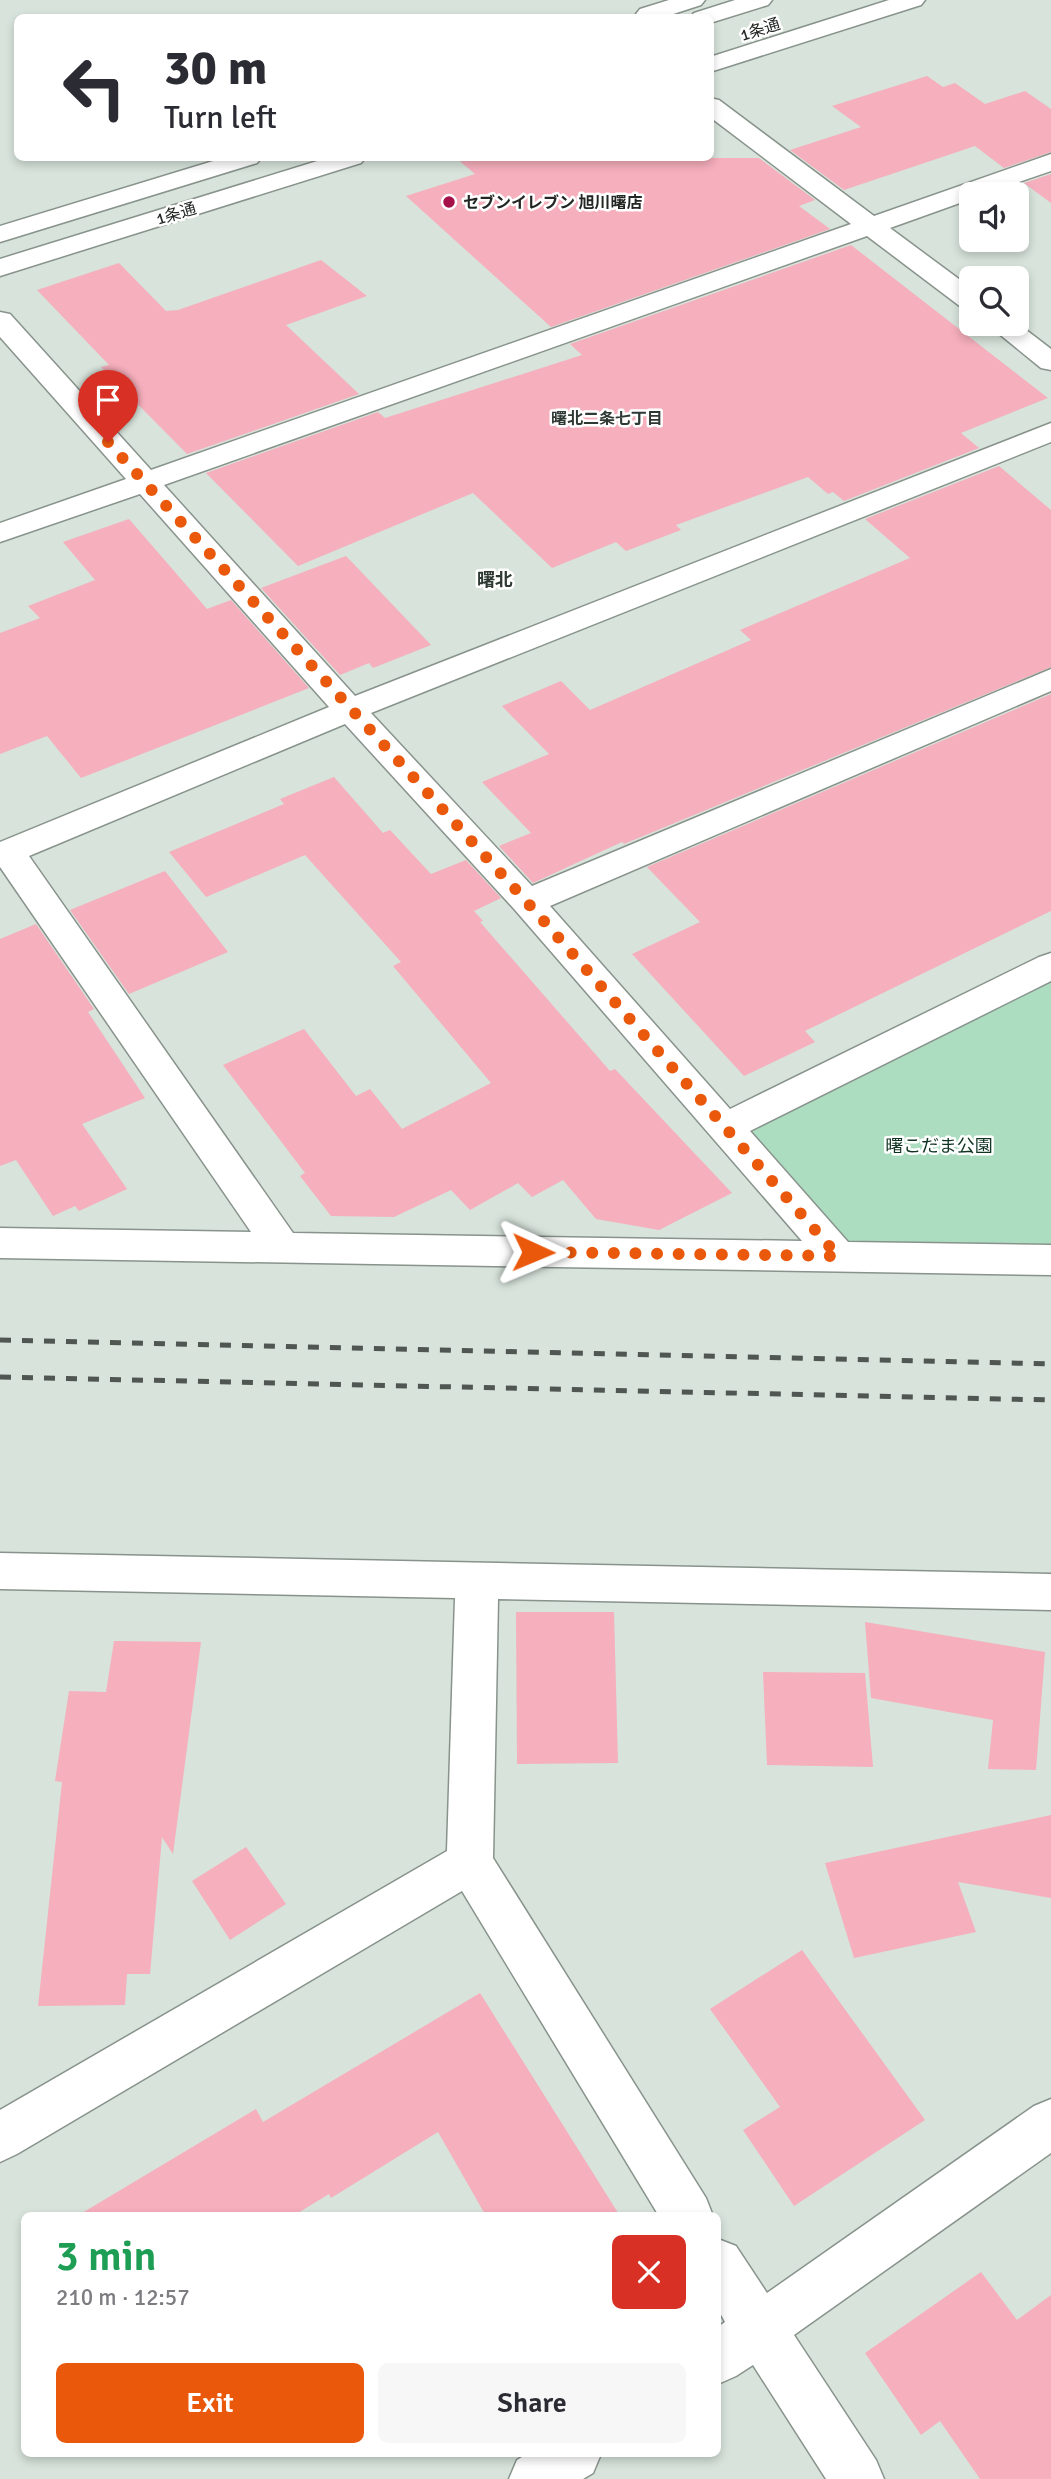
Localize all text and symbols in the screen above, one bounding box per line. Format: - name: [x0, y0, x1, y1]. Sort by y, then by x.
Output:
- street label: 1条通: [738, 14, 783, 46]
- text: 30 m: [164, 38, 267, 98]
- icon: left: [49, 42, 140, 133]
- text: Turn left: [164, 98, 277, 137]
- map controls: [959, 182, 1029, 336]
- button: sound: [959, 182, 1029, 252]
- place label: セブンイレブン 旭川曙店: [463, 193, 643, 213]
- marker: セブンイレブン 旭川曙店: [441, 194, 457, 210]
- street label: 1条通: [154, 198, 199, 229]
- button: search: [959, 266, 1029, 336]
- pin: [78, 370, 138, 442]
- icon: arrive: [89, 381, 127, 419]
- district label: 曙北二条七丁目: [551, 409, 663, 429]
- district label: 曙北: [477, 569, 513, 591]
- park label: 曙こだま公園: [885, 1135, 993, 1157]
- position arrow: [496, 1215, 570, 1289]
- text: 3 min: [56, 2231, 157, 2282]
- button: close: [612, 2235, 686, 2309]
- text: 210 m · 12:57: [56, 2283, 190, 2312]
- button: Exit: [56, 2363, 364, 2443]
- button: Share: [378, 2363, 686, 2443]

